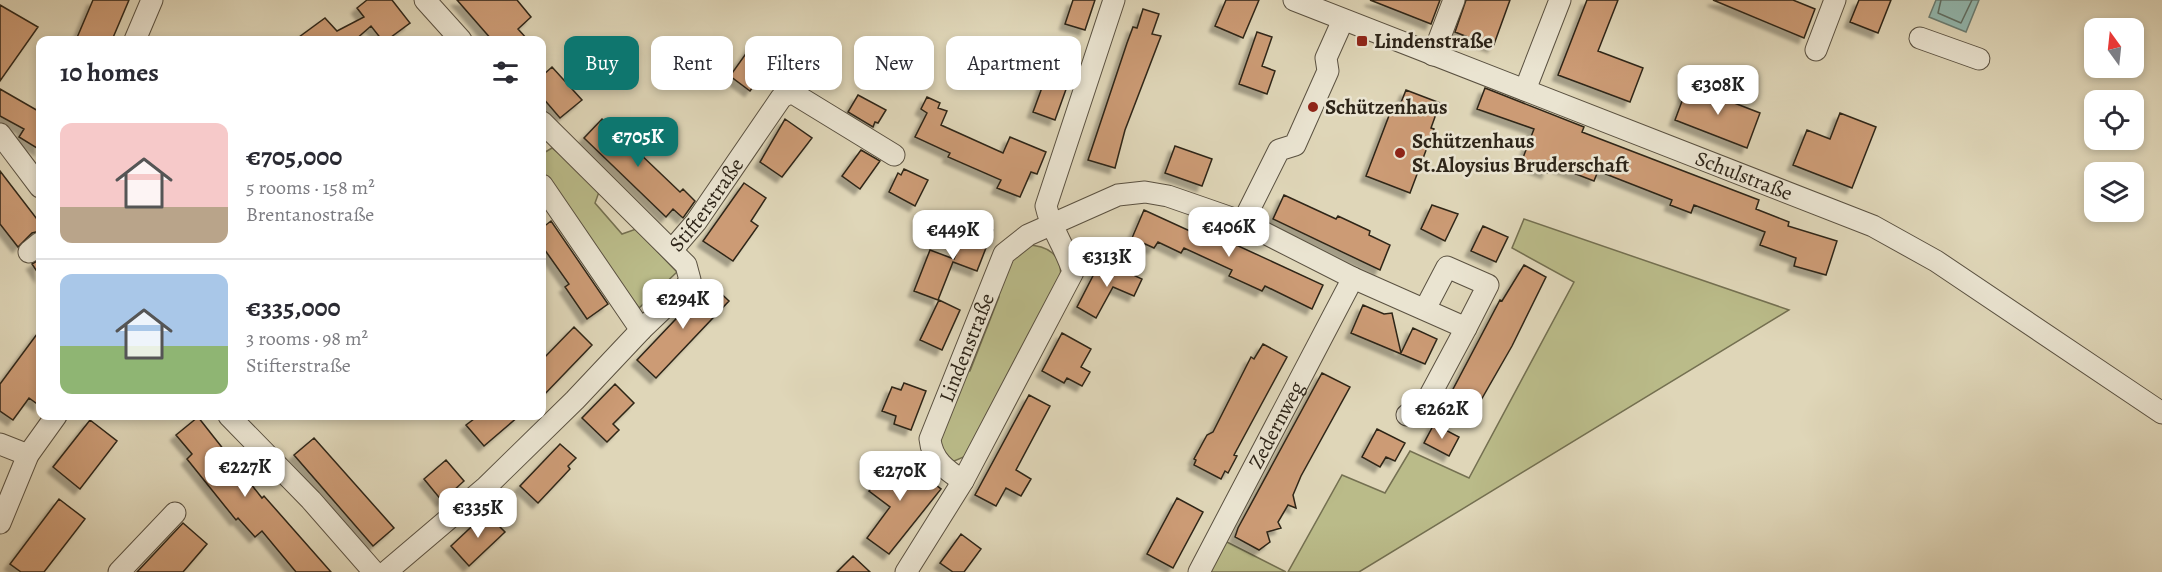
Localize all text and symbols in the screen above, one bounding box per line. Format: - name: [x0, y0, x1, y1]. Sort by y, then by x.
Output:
- north arrow: [2084, 18, 2144, 78]
- map controls: [2084, 18, 2144, 222]
- place label: Lindenstraße: [1374, 27, 1493, 55]
- marker: Lindenstraße: [1355, 34, 1369, 48]
- chip: Buy: [564, 36, 639, 90]
- chip: Rent: [651, 36, 733, 90]
- chip: Filters: [745, 36, 842, 90]
- chip: New: [854, 36, 934, 90]
- chip: Apartment: [946, 36, 1081, 90]
- text: 10 homes: [60, 55, 159, 90]
- icon: filters: [489, 56, 522, 89]
- pin: €308K: [1676, 65, 1760, 116]
- text: €308K: [1692, 71, 1744, 98]
- button: locate: [2084, 90, 2144, 150]
- place label: Schützenhaus: [1325, 93, 1448, 121]
- marker: Schützenhaus: [1306, 100, 1320, 114]
- pin: €705K: [596, 117, 680, 168]
- text: €705K: [612, 123, 664, 150]
- place label: Schützenhaus St.Aloysius Bruderschaft: [1412, 127, 1629, 179]
- text: €705,000: [246, 139, 342, 174]
- street label: Schulstraße: [1691, 144, 1797, 207]
- marker: Schützenhaus St.Aloysius Bruderschaft: [1393, 146, 1407, 160]
- icon: home: [108, 147, 180, 219]
- street label: Stifterstraße: [663, 152, 750, 258]
- button: layers: [2084, 162, 2144, 222]
- text: 5 rooms · 158 m²: [246, 174, 375, 201]
- text: Brentanostraße: [246, 201, 374, 228]
- pin: €406K: [1187, 207, 1271, 258]
- pin: €449K: [911, 210, 995, 261]
- text: €406K: [1202, 213, 1256, 240]
- text: €449K: [927, 216, 979, 243]
- pin: €313K: [1065, 237, 1149, 288]
- text: €313K: [1083, 243, 1131, 270]
- pin: €294K: [641, 279, 725, 330]
- text: €294K: [657, 285, 709, 312]
- street label: Lindenstraße: [932, 289, 1001, 406]
- text: €335,000: [246, 290, 341, 325]
- icon: home: [108, 298, 180, 370]
- text: 3 rooms · 98 m²: [246, 325, 368, 352]
- text: Stifterstraße: [246, 352, 351, 379]
- street label: Zedernweg: [1242, 376, 1311, 474]
- pin: €262K: [1400, 389, 1484, 440]
- text: €262K: [1415, 395, 1469, 422]
- pin: €227K: [203, 447, 287, 498]
- pin: €270K: [858, 451, 942, 502]
- text: €227K: [219, 453, 271, 480]
- text: €270K: [874, 457, 926, 484]
- pin: €335K: [436, 488, 520, 539]
- text: €335K: [453, 494, 503, 521]

